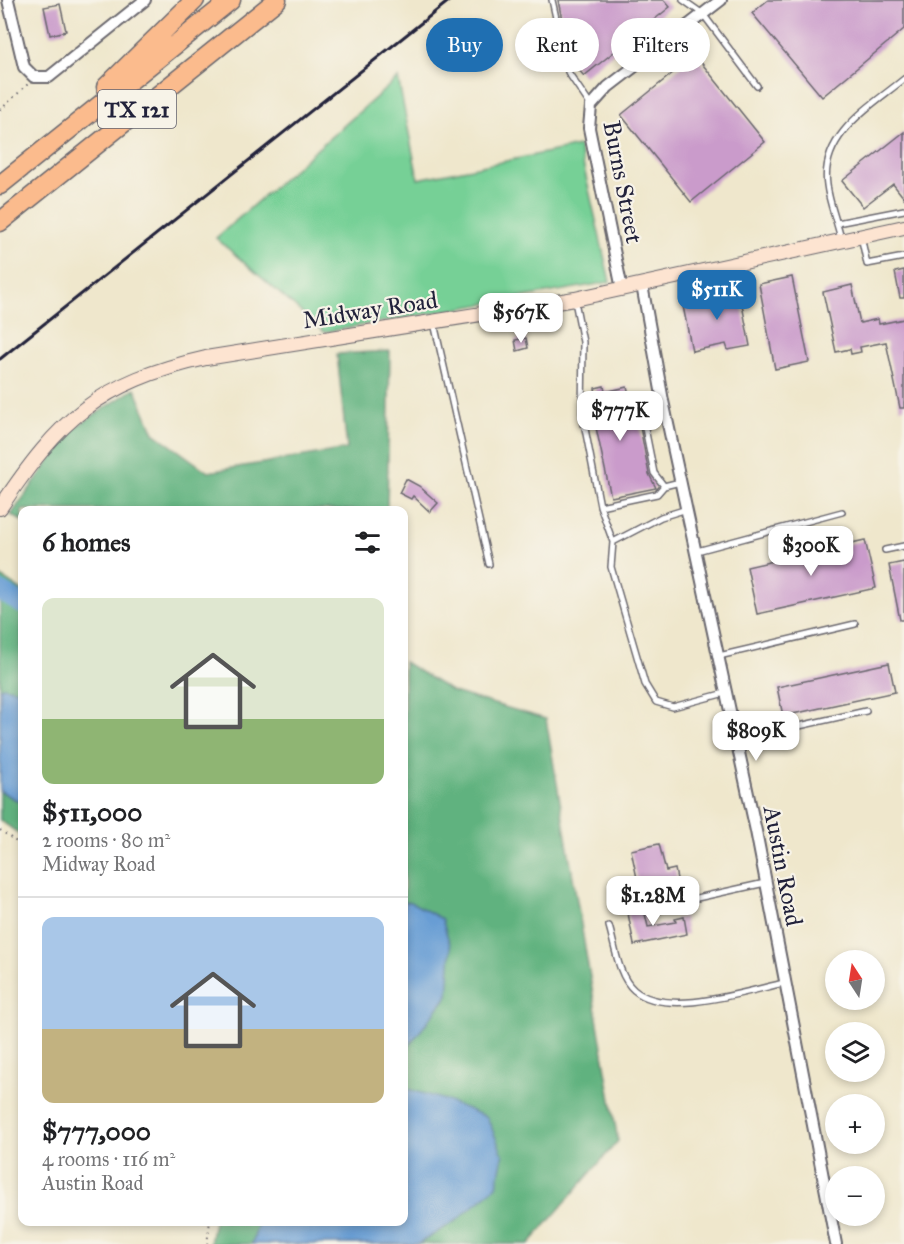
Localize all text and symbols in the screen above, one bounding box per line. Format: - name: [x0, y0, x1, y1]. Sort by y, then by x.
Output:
- chip: Buy: [426, 18, 503, 72]
- chip: Rent: [515, 18, 599, 72]
- chip: Filters: [611, 18, 710, 72]
- road number: TX 121: [98, 90, 176, 128]
- street label: Burns Street: [596, 118, 650, 246]
- pin: $511K: [675, 270, 759, 321]
- text: $511K: [691, 277, 743, 301]
- street label: Midway Road: [300, 285, 440, 335]
- pin: $567K: [479, 293, 563, 344]
- text: $567K: [493, 300, 549, 324]
- pin: $777K: [578, 391, 662, 442]
- text: $777K: [591, 398, 649, 422]
- text: 6 homes: [42, 526, 131, 558]
- icon: filters: [351, 526, 384, 559]
- pin: $300K: [769, 526, 853, 577]
- text: $300K: [782, 533, 840, 557]
- icon: home: [159, 637, 267, 745]
- pin: $809K: [714, 711, 798, 762]
- text: $809K: [726, 718, 786, 742]
- text: $511,000: [42, 796, 142, 828]
- street label: Austin Road: [756, 802, 809, 929]
- text: 2 rooms · 80 m²: [42, 828, 170, 852]
- text: Midway Road: [42, 852, 156, 876]
- pin: $1.28M: [604, 876, 702, 927]
- text: $1.28M: [620, 883, 686, 907]
- north arrow: [825, 950, 885, 1010]
- map controls: [825, 950, 885, 1226]
- icon: home: [159, 956, 267, 1064]
- button: layers: [825, 1022, 885, 1082]
- button: +: [825, 1094, 885, 1154]
- text: $777,000: [42, 1115, 151, 1147]
- text: 4 rooms · 116 m²: [42, 1147, 175, 1171]
- button: −: [825, 1166, 885, 1226]
- text: Austin Road: [42, 1171, 144, 1195]

